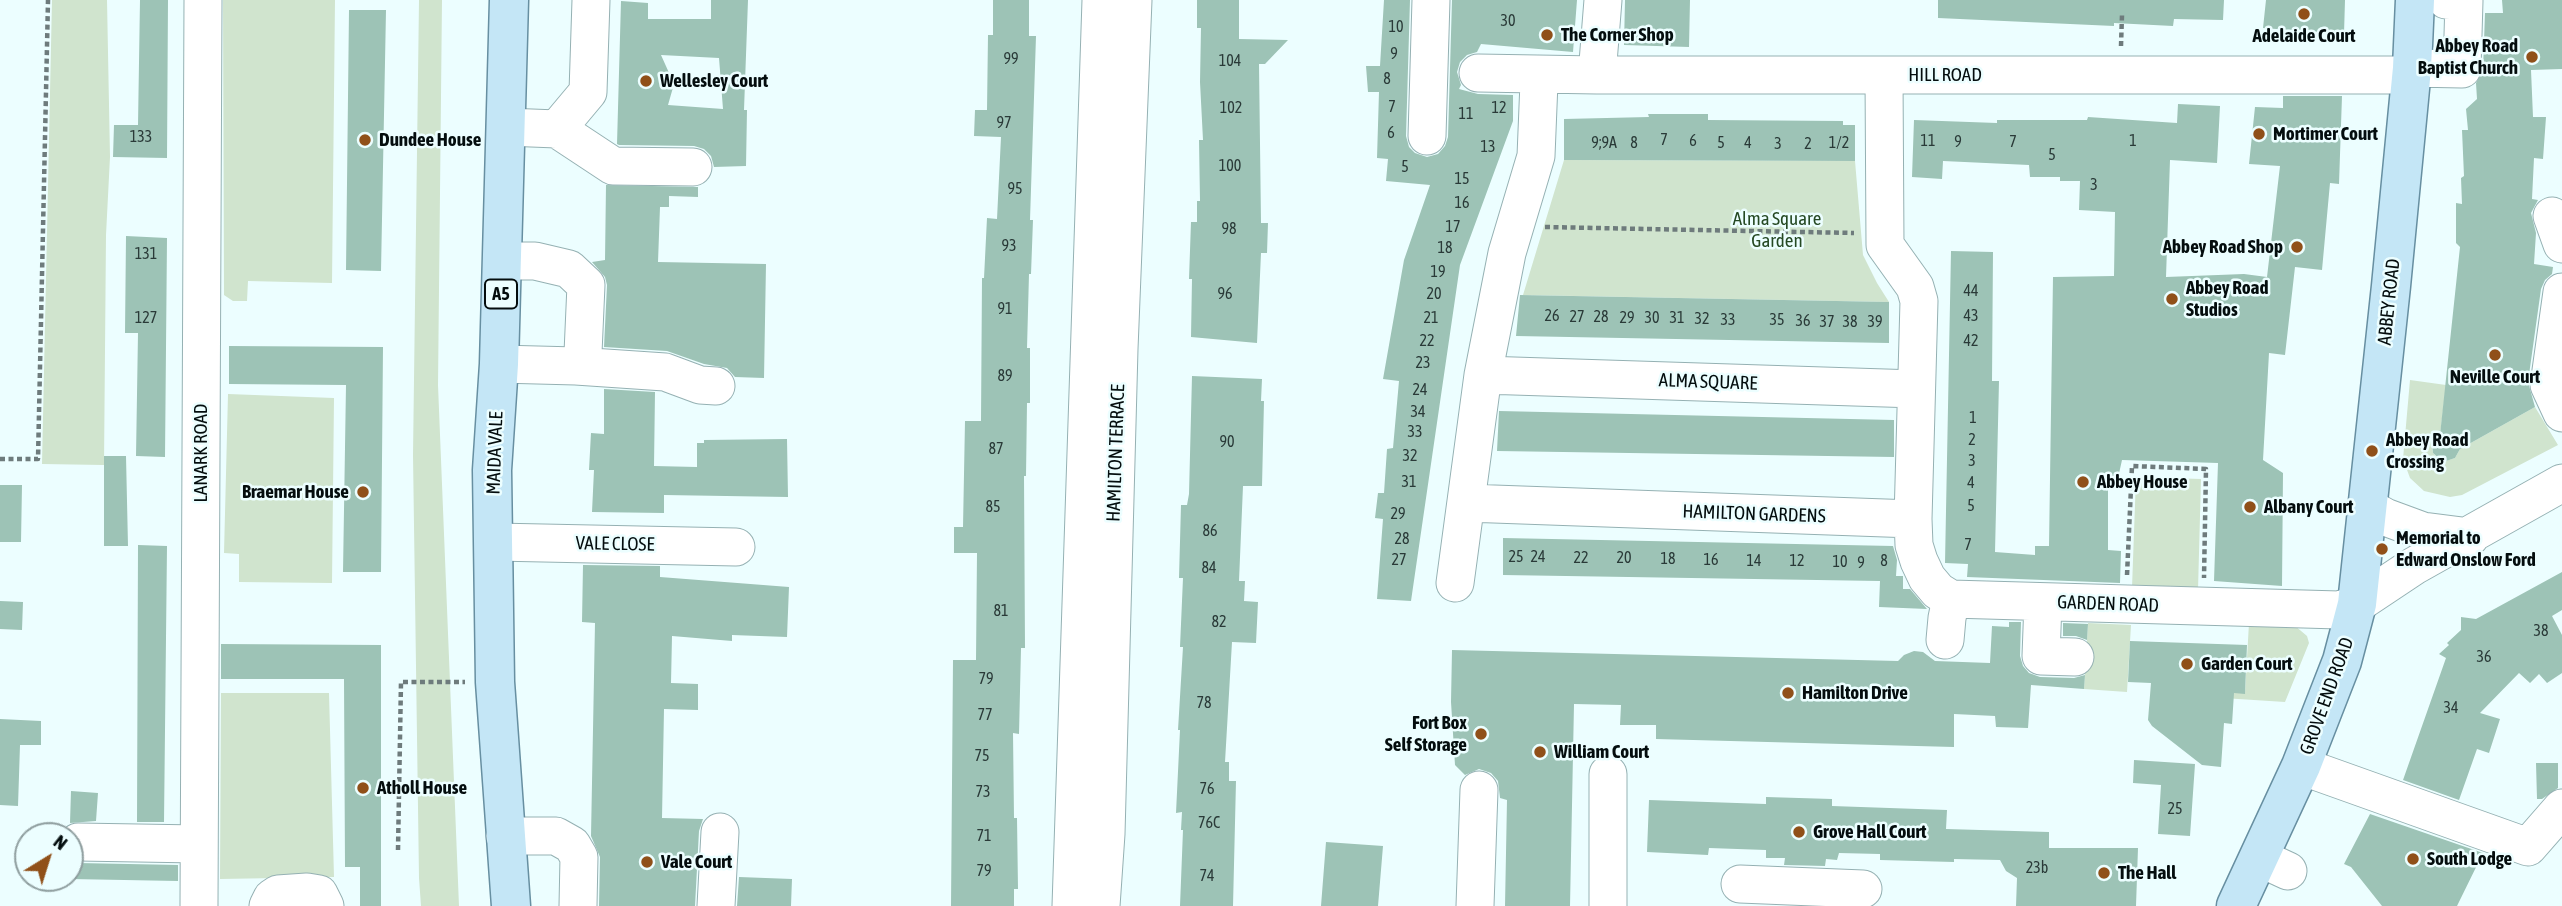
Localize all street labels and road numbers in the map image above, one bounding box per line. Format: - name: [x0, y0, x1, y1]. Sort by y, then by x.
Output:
- street label: HILL ROAD: [1908, 64, 1982, 86]
- street label: ABBEY ROAD: [2373, 258, 2405, 346]
- road number: A5: [485, 280, 517, 308]
- street label: ALMA SQUARE: [1658, 369, 1758, 395]
- street label: HAMILTON TERRACE: [1102, 384, 1130, 522]
- street label: LANARK ROAD: [190, 404, 212, 502]
- street label: MAIDA VALE: [482, 411, 508, 495]
- street label: HAMILTON GARDENS: [1682, 500, 1826, 528]
- street label: VALE CLOSE: [575, 532, 655, 556]
- street label: GARDEN ROAD: [2057, 591, 2159, 617]
- street label: GROVE END ROAD: [2295, 634, 2359, 758]

